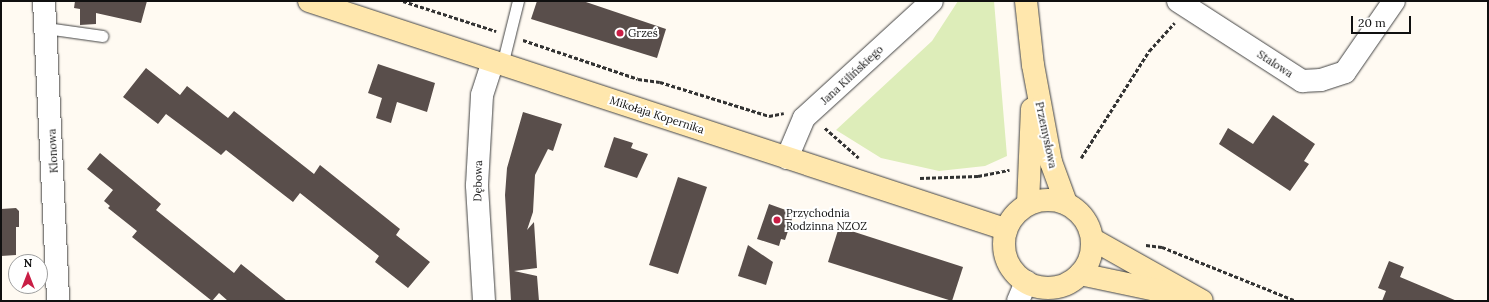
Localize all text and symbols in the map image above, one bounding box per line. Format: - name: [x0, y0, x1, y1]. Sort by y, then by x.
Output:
- scale bar: [1353, 8, 1413, 34]
- text: 20 m: [1358, 15, 1386, 30]
- place label: Grześ: [628, 26, 658, 40]
- marker: Grześ: [615, 28, 625, 38]
- street label: Jana Kilińskiego: [818, 43, 886, 107]
- street label: Stalowa: [1255, 48, 1295, 80]
- street label: Mikołaja Kopernika: [608, 94, 706, 136]
- street label: Przemysłowa: [1033, 101, 1059, 169]
- street label: Klonowa: [45, 129, 61, 173]
- street label: Dębowa: [471, 160, 485, 202]
- place label: Przychodnia Rodzinna NZOZ: [786, 207, 867, 233]
- marker: Przychodnia Rodzinna NZOZ: [771, 214, 783, 226]
- north arrow: [8, 254, 48, 294]
- text: N: [24, 256, 32, 270]

